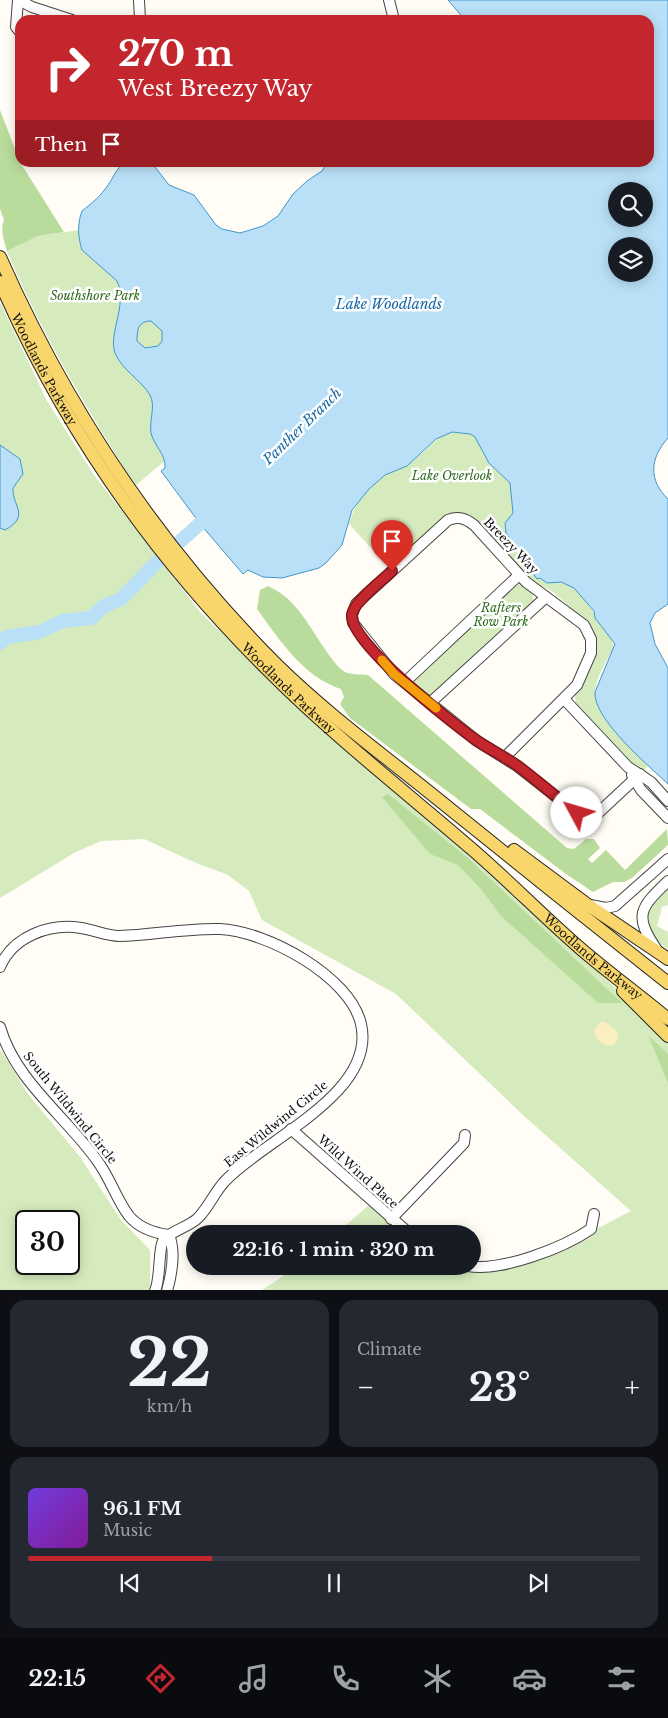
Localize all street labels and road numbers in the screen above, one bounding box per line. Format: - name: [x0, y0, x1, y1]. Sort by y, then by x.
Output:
- street label: Woodlands Parkway: [8, 310, 81, 428]
- street label: Breezy Way: [481, 514, 542, 577]
- street label: Woodlands Parkway: [238, 639, 339, 737]
- street label: Woodlands Parkway: [540, 910, 646, 1003]
- street label: South Wildwind Circle: [20, 1049, 120, 1167]
- street label: East Wildwind Circle: [221, 1077, 331, 1170]
- street label: Wild Wind Place: [314, 1131, 402, 1212]

